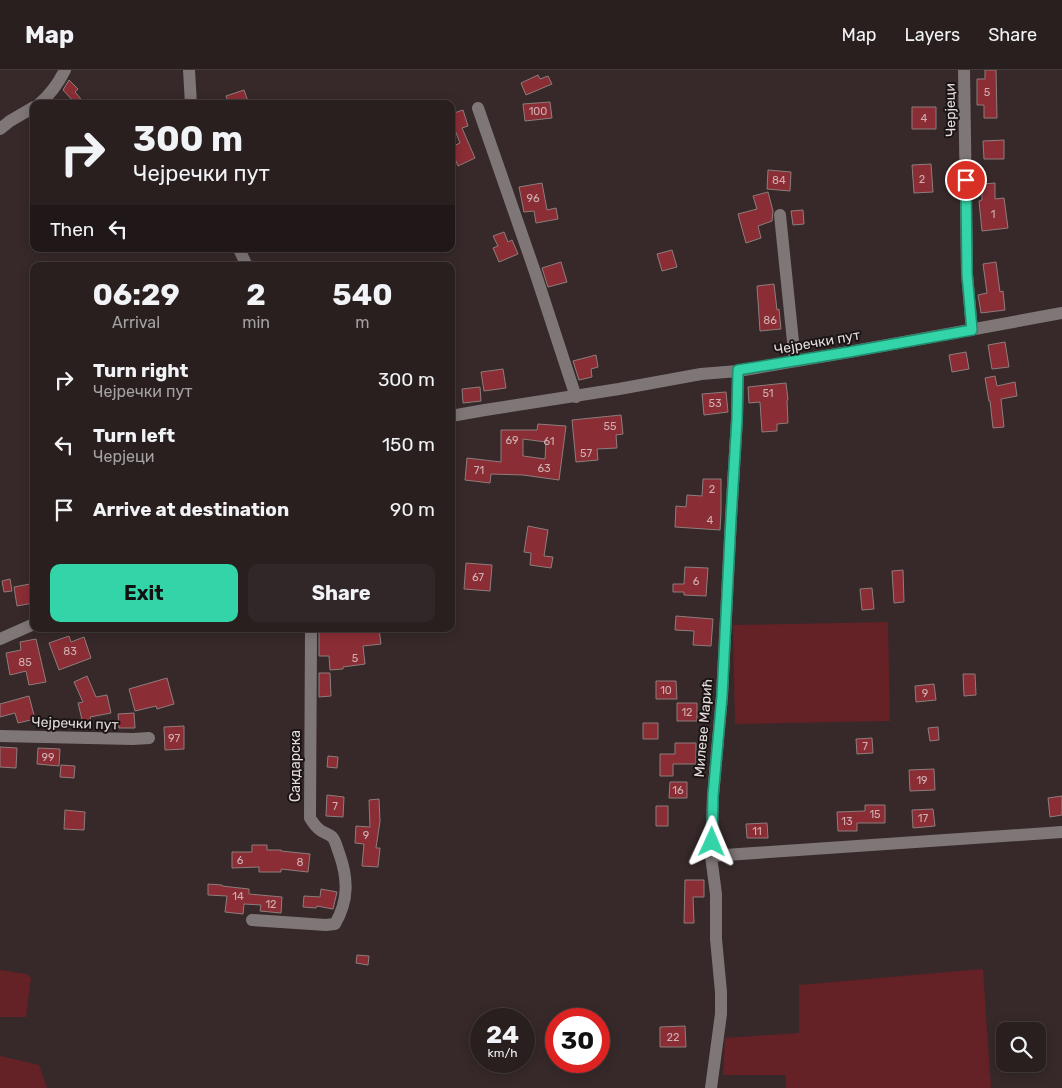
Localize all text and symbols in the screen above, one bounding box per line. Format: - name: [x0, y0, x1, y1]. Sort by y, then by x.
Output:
- text: Map: [25, 21, 74, 49]
- text: Map: [842, 24, 877, 46]
- text: Layers: [905, 24, 960, 46]
- text: Share: [988, 24, 1037, 46]
- street label: Черјеци: [942, 83, 959, 137]
- house number: 5: [984, 86, 991, 99]
- house number: 100: [529, 105, 547, 118]
- house number: 4: [921, 112, 928, 125]
- text: 300 m: [133, 118, 243, 160]
- icon: right: [50, 120, 115, 185]
- pin: [945, 159, 987, 201]
- text: Чејречки пут: [133, 160, 270, 187]
- icon: arrive: [952, 166, 980, 194]
- house number: 2: [919, 173, 925, 186]
- house number: 84: [772, 174, 786, 187]
- house number: 96: [526, 192, 540, 205]
- house number: 1: [991, 208, 995, 221]
- icon: left: [104, 215, 132, 243]
- text: Then: [50, 218, 94, 241]
- text: 06:29: [92, 277, 180, 313]
- text: 2: [246, 277, 266, 313]
- text: 540: [332, 277, 393, 313]
- text: Arrival: [112, 313, 160, 332]
- text: min: [242, 313, 270, 332]
- text: m: [355, 313, 370, 332]
- house number: 86: [763, 314, 777, 327]
- street label: Чејречки пут: [773, 327, 861, 358]
- text: Turn right: [93, 359, 188, 382]
- icon: right: [50, 366, 78, 394]
- text: 300 m: [378, 368, 435, 391]
- text: Чејречки пут: [93, 382, 192, 401]
- house number: 51: [762, 387, 774, 400]
- house number: 53: [708, 397, 722, 410]
- house number: 55: [603, 420, 617, 433]
- text: Turn left: [93, 424, 175, 447]
- icon: left: [50, 431, 78, 459]
- text: 150 m: [382, 433, 435, 456]
- house number: 69: [505, 434, 519, 447]
- house number: 61: [543, 435, 555, 448]
- text: Черјеци: [93, 447, 155, 466]
- house number: 57: [580, 447, 592, 460]
- house number: 63: [537, 462, 551, 475]
- house number: 71: [474, 464, 484, 477]
- house number: 2: [709, 483, 715, 496]
- icon: arrive: [50, 496, 78, 524]
- text: Arrive at destination: [93, 498, 289, 521]
- text: 90 m: [390, 498, 435, 521]
- house number: 4: [707, 514, 714, 527]
- button: Exit: [50, 564, 238, 622]
- button: Share: [248, 564, 435, 622]
- house number: 67: [472, 571, 484, 584]
- house number: 6: [693, 575, 700, 588]
- house number: 83: [63, 645, 77, 658]
- house number: 5: [352, 652, 359, 665]
- house number: 85: [18, 656, 32, 669]
- street label: Милеве Мaрић: [691, 678, 716, 778]
- house number: 10: [660, 684, 672, 697]
- house number: 9: [922, 687, 928, 700]
- house number: 12: [681, 706, 693, 719]
- street label: Чејречки пут: [31, 713, 119, 734]
- street label: Сакдарска: [287, 730, 304, 802]
- house number: 97: [168, 732, 180, 745]
- house number: 7: [862, 740, 868, 753]
- house number: 99: [41, 751, 55, 764]
- house number: 19: [916, 774, 928, 787]
- house number: 16: [672, 784, 684, 797]
- house number: 7: [332, 800, 338, 813]
- house number: 15: [869, 808, 881, 821]
- house number: 17: [918, 812, 929, 825]
- position arrow: [685, 815, 737, 867]
- house number: 13: [841, 815, 853, 828]
- house number: 11: [752, 825, 762, 838]
- house number: 9: [363, 829, 369, 842]
- house number: 6: [237, 854, 244, 867]
- house number: 8: [297, 856, 304, 869]
- house number: 14: [232, 890, 244, 903]
- house number: 12: [265, 898, 277, 911]
- speed limit sign: 30: [545, 1008, 610, 1073]
- text: 24: [486, 1020, 519, 1049]
- map controls: [996, 1022, 1046, 1072]
- button: search: [996, 1022, 1046, 1072]
- house number: 22: [667, 1031, 679, 1044]
- text: km/h: [488, 1046, 517, 1060]

